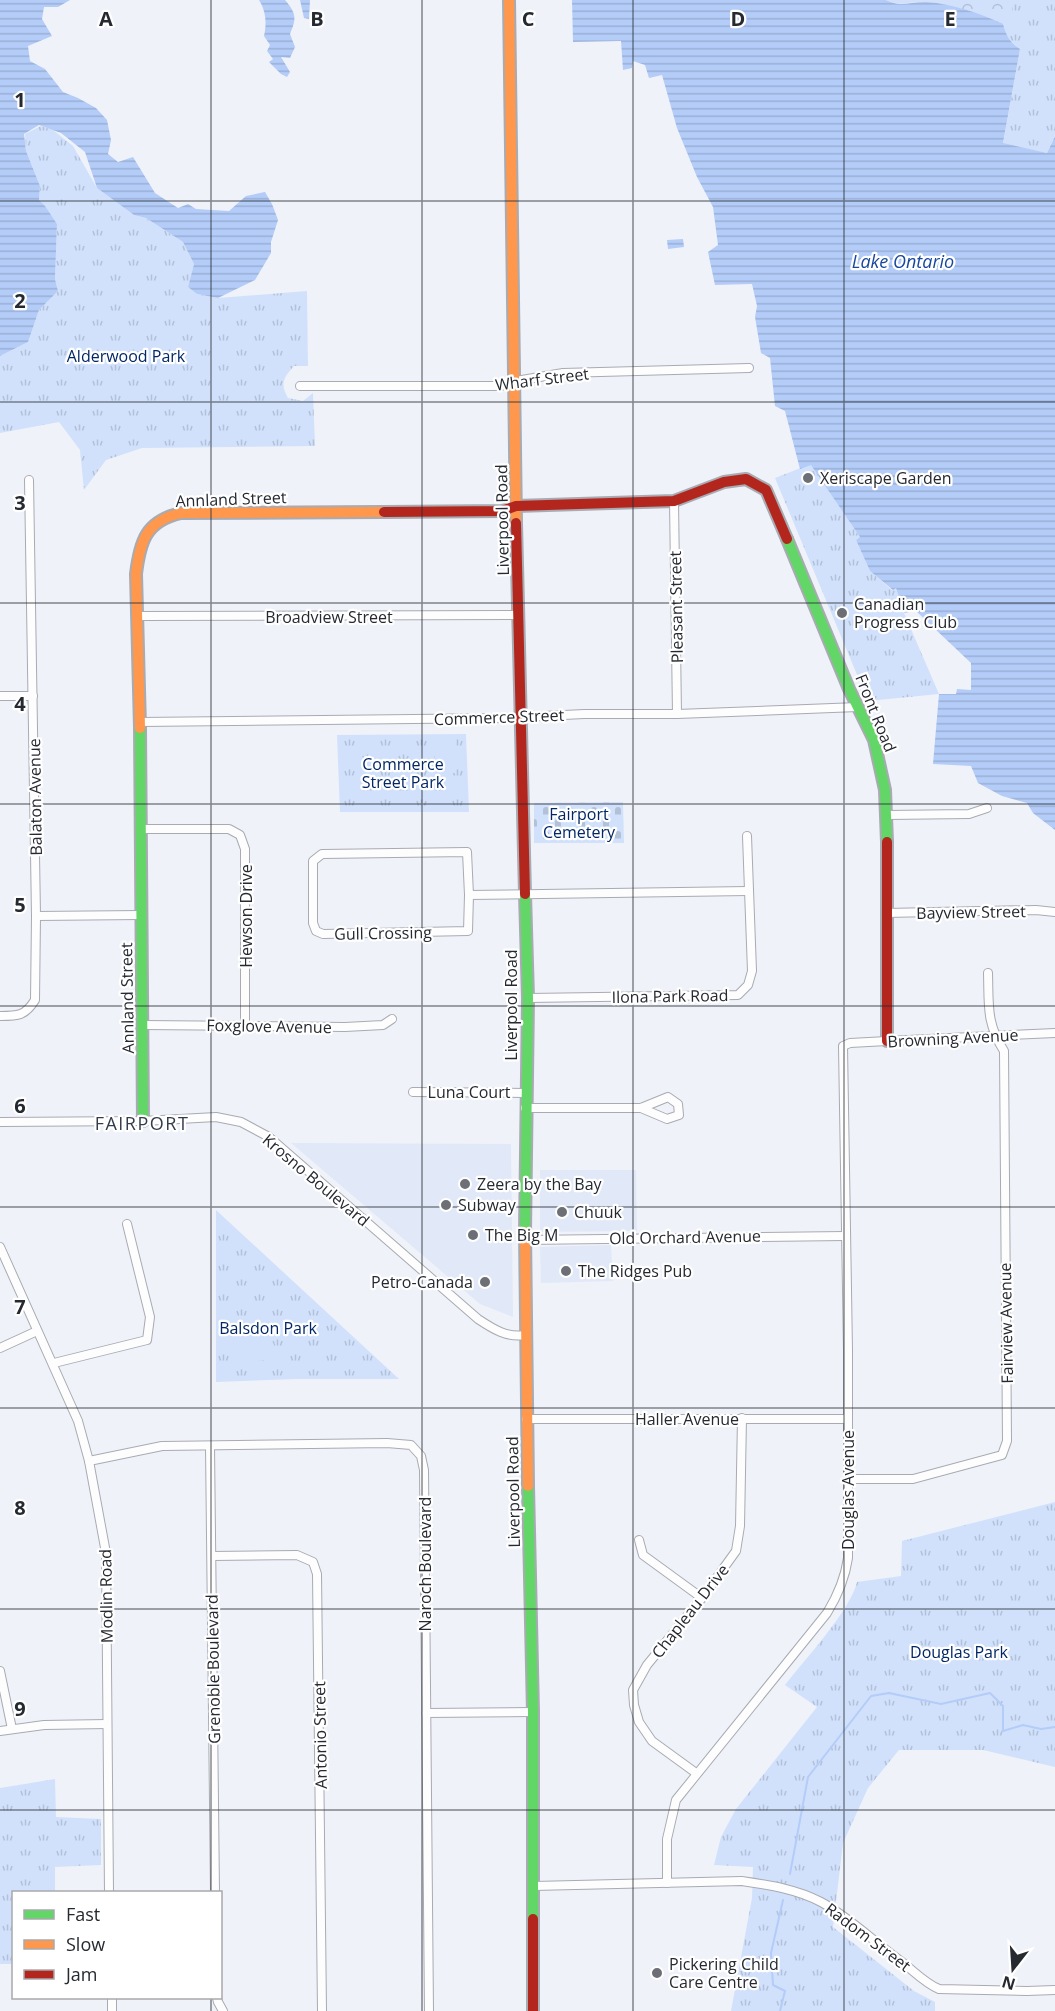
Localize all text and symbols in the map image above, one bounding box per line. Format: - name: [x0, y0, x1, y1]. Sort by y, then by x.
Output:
- text: A: [99, 5, 113, 32]
- text: B: [310, 5, 324, 32]
- text: C: [522, 5, 535, 32]
- text: D: [731, 5, 745, 32]
- text: E: [944, 5, 956, 32]
- text: 1: [14, 86, 26, 113]
- water label: Lake Ontario: [852, 249, 954, 273]
- text: 2: [14, 287, 26, 314]
- park label: Alderwood Park: [67, 345, 186, 367]
- street label: Wharf Street: [494, 362, 590, 396]
- street label: Liverpool Road: [490, 464, 514, 576]
- place label: Xeriscape Garden: [820, 467, 952, 489]
- marker: Xeriscape Garden: [801, 471, 815, 485]
- street label: Annland Street: [175, 486, 287, 512]
- text: 3: [14, 489, 26, 516]
- street label: Pleasant Street: [664, 550, 688, 663]
- place label: Canadian Progress Club: [854, 593, 957, 633]
- street label: Broadview Street: [265, 606, 393, 628]
- marker: Canadian Progress Club: [835, 606, 849, 620]
- street label: Front Road: [850, 671, 902, 755]
- text: 4: [14, 690, 26, 717]
- street label: Commerce Street: [433, 704, 565, 730]
- street label: Balaton Avenue: [23, 738, 47, 856]
- park label: Commerce Street Park: [362, 753, 445, 793]
- park label: Fairport Cemetery: [543, 803, 616, 843]
- street label: Hewson Drive: [235, 864, 257, 968]
- text: 5: [14, 891, 26, 918]
- street label: Bayview Street: [916, 900, 1026, 924]
- street label: Gull Crossing: [334, 921, 432, 945]
- street label: Annland Street: [115, 942, 139, 1054]
- street label: Liverpool Road: [500, 949, 522, 1061]
- street label: Ilona Park Road: [611, 984, 729, 1008]
- street label: Foxglove Avenue: [206, 1014, 332, 1038]
- street label: Browning Avenue: [887, 1024, 1019, 1052]
- street label: Luna Court: [428, 1081, 511, 1103]
- text: 6: [14, 1092, 26, 1119]
- district label: FAIRPORT: [95, 1111, 189, 1135]
- street label: Krosno Boulevard: [258, 1129, 374, 1231]
- place label: Zeera by the Bay: [477, 1173, 603, 1195]
- marker: Zeera by the Bay: [458, 1177, 472, 1191]
- place label: Subway: [458, 1194, 517, 1216]
- marker: Subway: [439, 1198, 453, 1212]
- place label: Chuuk: [574, 1201, 623, 1223]
- marker: Chuuk: [555, 1205, 569, 1219]
- place label: The Big M: [485, 1224, 558, 1246]
- street label: Old Orchard Avenue: [609, 1225, 761, 1249]
- marker: The Big M: [466, 1228, 480, 1242]
- place label: The Ridges Pub: [578, 1260, 692, 1282]
- street label: Fairview Avenue: [994, 1262, 1018, 1384]
- marker: The Ridges Pub: [559, 1264, 573, 1278]
- place label: Petro-Canada: [371, 1271, 473, 1293]
- marker: Petro-Canada: [478, 1275, 492, 1289]
- text: 7: [14, 1293, 26, 1320]
- park label: Balsdon Park: [219, 1317, 317, 1339]
- street label: Haller Avenue: [635, 1408, 739, 1430]
- street label: Douglas Avenue: [837, 1430, 859, 1550]
- street label: Liverpool Road: [501, 1436, 525, 1548]
- text: 8: [14, 1494, 26, 1521]
- street label: Naroch Boulevard: [414, 1497, 436, 1631]
- street label: Modlin Road: [94, 1549, 118, 1643]
- street label: Chapleau Drive: [646, 1559, 734, 1663]
- street label: Grenoble Boulevard: [201, 1594, 225, 1744]
- park label: Douglas Park: [910, 1641, 1009, 1663]
- street label: Antonio Street: [308, 1681, 332, 1789]
- text: 9: [14, 1695, 26, 1722]
- legend: [12, 1891, 222, 1999]
- street label: Radom Street: [821, 1898, 916, 1977]
- text: Fast: [66, 1902, 100, 1926]
- text: Slow: [66, 1932, 105, 1956]
- north arrow: [983, 1939, 1043, 1999]
- place label: Pickering Child Care Centre: [669, 1953, 779, 1993]
- text: Jam: [64, 1962, 98, 1986]
- marker: Pickering Child Care Centre: [650, 1966, 664, 1980]
- text: N: [999, 1971, 1018, 1996]

